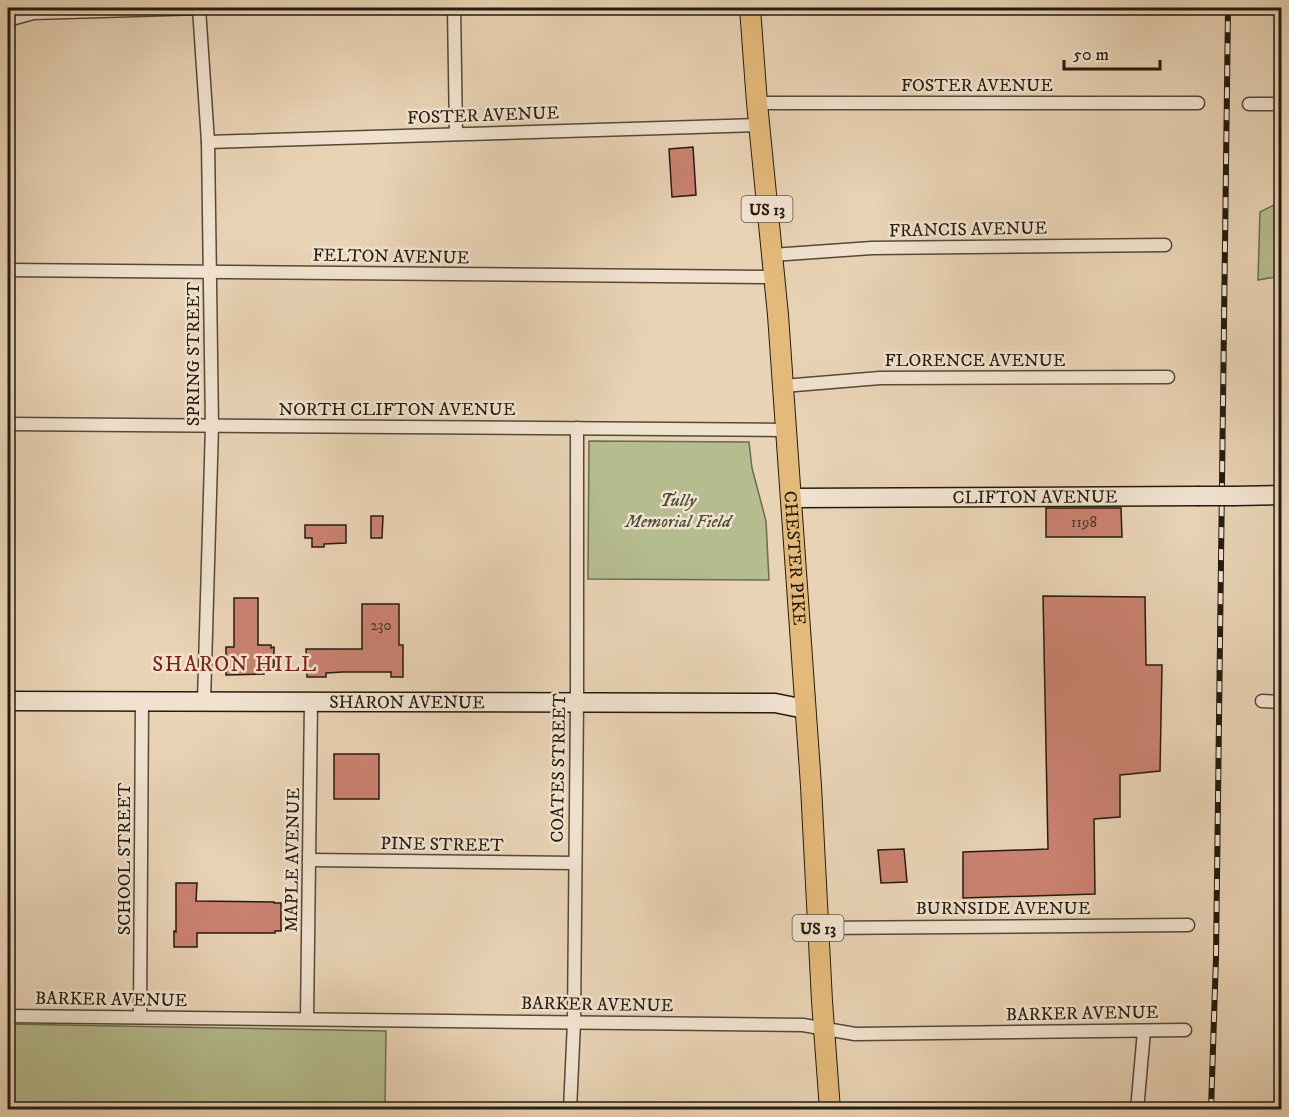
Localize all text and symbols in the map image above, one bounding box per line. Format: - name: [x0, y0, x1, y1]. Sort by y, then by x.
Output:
- scale bar: [1064, 33, 1160, 71]
- text: 50 m: [1073, 44, 1109, 66]
- street label: FOSTER AVENUE: [901, 75, 1053, 97]
- street label: FOSTER AVENUE: [407, 102, 560, 130]
- road number: US 13: [742, 196, 792, 222]
- street label: FRANCIS AVENUE: [889, 218, 1048, 242]
- street label: FELTON AVENUE: [312, 245, 470, 269]
- street label: SPRING STREET: [183, 281, 205, 426]
- street label: FLORENCE AVENUE: [884, 350, 1066, 372]
- street label: NORTH CLIFTON AVENUE: [279, 399, 516, 421]
- street label: CLIFTON AVENUE: [952, 486, 1118, 509]
- park label: Tully Memorial Field: [623, 490, 733, 533]
- street label: CHESTER PIKE: [778, 490, 810, 626]
- house number: 1198: [1071, 513, 1097, 532]
- house number: 230: [370, 616, 392, 635]
- district label: SHARON HILL: [152, 652, 318, 678]
- street label: SHARON AVENUE: [329, 692, 485, 714]
- street label: COATES STREET: [547, 693, 571, 843]
- street label: SCHOOL STREET: [114, 782, 136, 935]
- street label: MAPLE AVENUE: [281, 787, 305, 932]
- street label: PINE STREET: [380, 833, 504, 857]
- street label: BURNSIDE AVENUE: [916, 898, 1091, 920]
- road number: US 13: [792, 915, 844, 941]
- street label: BARKER AVENUE: [35, 988, 188, 1012]
- street label: BARKER AVENUE: [521, 993, 674, 1017]
- street label: BARKER AVENUE: [1006, 1002, 1159, 1026]

